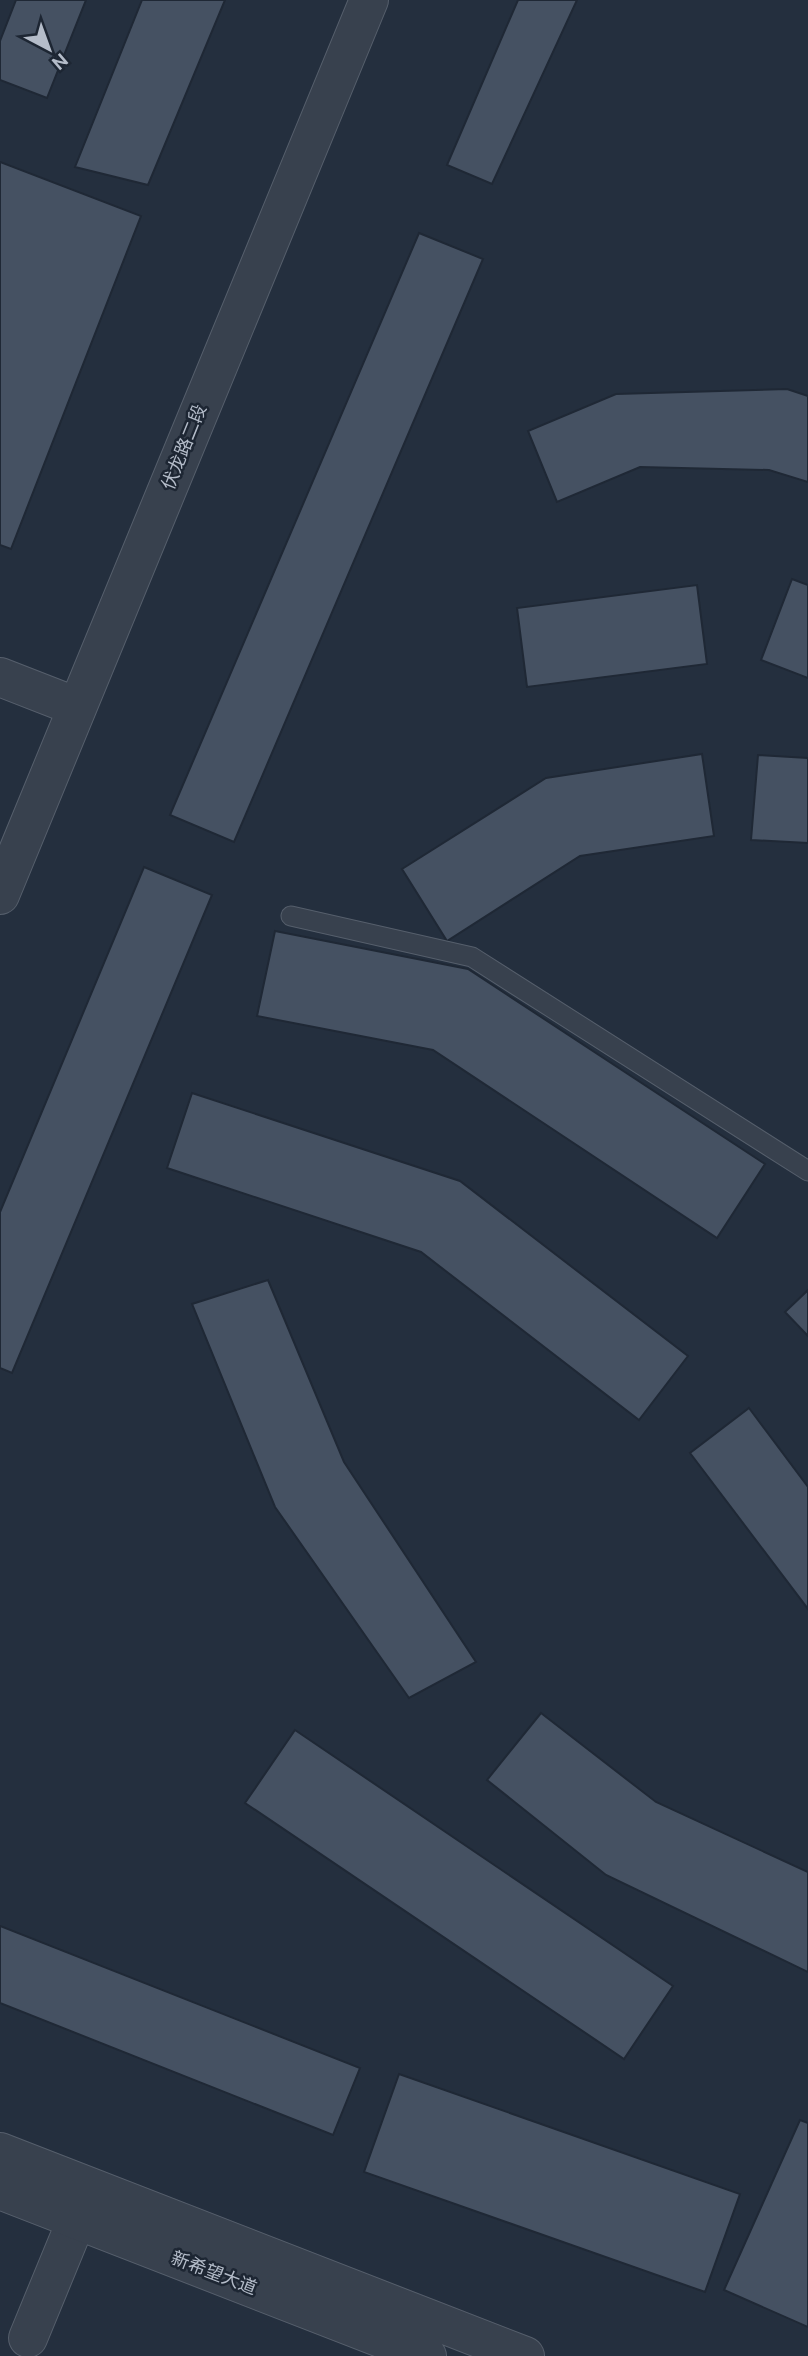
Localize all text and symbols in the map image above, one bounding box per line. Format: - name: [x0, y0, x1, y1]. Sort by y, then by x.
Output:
- north arrow: [14, 14, 84, 84]
- text: N: [48, 49, 73, 75]
- street label: 伏龙路二段: [157, 401, 209, 492]
- street label: 新希望大道: [169, 2247, 260, 2298]

